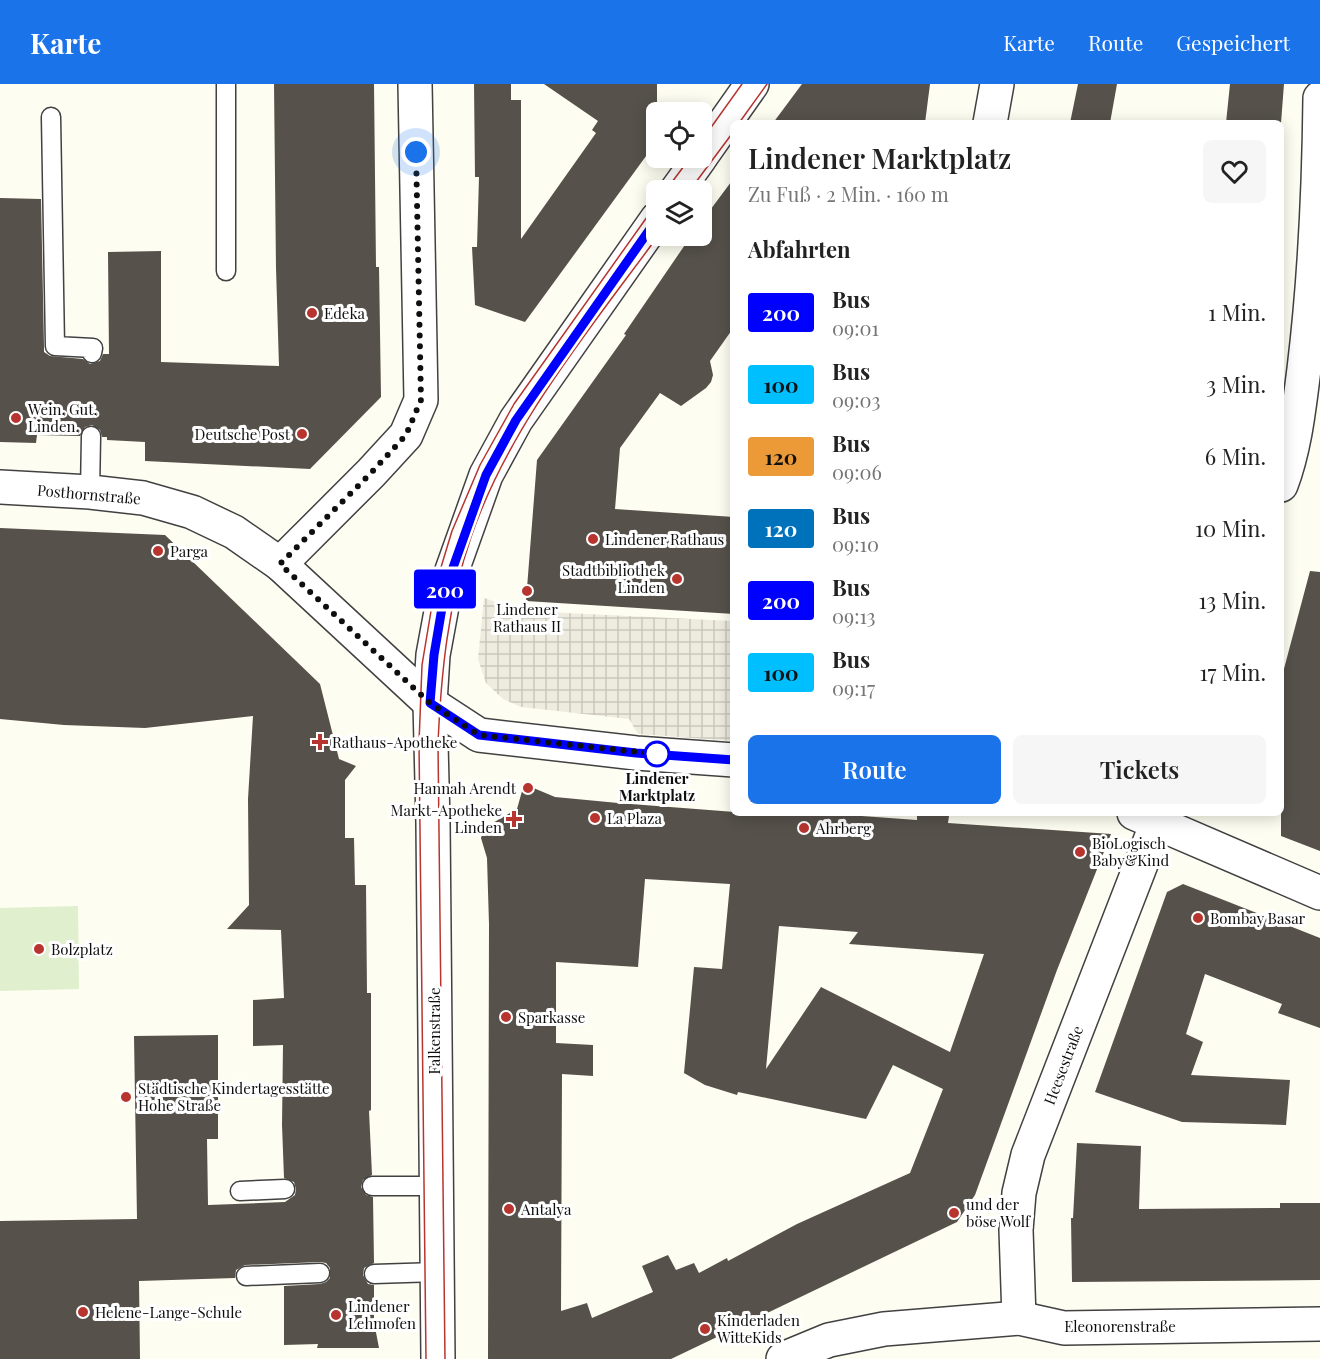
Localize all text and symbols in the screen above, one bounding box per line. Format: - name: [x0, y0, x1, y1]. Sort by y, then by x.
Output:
- text: Karte: [30, 24, 101, 61]
- text: Karte: [1003, 28, 1055, 56]
- text: Route: [1088, 28, 1143, 56]
- text: Gespeichert: [1176, 28, 1290, 56]
- map controls: [646, 102, 712, 246]
- button: locate: [646, 102, 712, 168]
- your location: [401, 137, 431, 167]
- text: Lindener Marktplatz: [748, 139, 1011, 176]
- button: heart: [1203, 140, 1266, 203]
- button: layers: [646, 180, 712, 246]
- text: Zu Fuß · 2 Min. · 160 m: [748, 180, 949, 207]
- text: Abfahrten: [748, 234, 851, 264]
- text: Bus: [832, 284, 870, 314]
- text: 1 Min.: [1208, 297, 1266, 327]
- text: 200: [762, 298, 800, 326]
- place label: Edeka: [324, 303, 366, 323]
- marker: Edeka: [305, 306, 319, 320]
- text: 09:01: [832, 314, 879, 341]
- text: Bus: [832, 356, 870, 386]
- text: 3 Min.: [1206, 369, 1266, 399]
- text: 100: [763, 370, 799, 398]
- text: 09:03: [832, 386, 881, 413]
- place label: Wein. Gut. Linden.: [27, 399, 97, 436]
- marker: Wein. Gut. Linden.: [9, 411, 23, 425]
- place label: Deutsche Post: [195, 424, 291, 444]
- marker: Deutsche Post: [295, 427, 309, 441]
- text: Bus: [832, 428, 870, 458]
- text: 6 Min.: [1205, 441, 1266, 471]
- text: 120: [765, 442, 797, 470]
- text: 09:06: [832, 458, 882, 485]
- street label: Posthornstraße: [36, 480, 142, 508]
- text: Bus: [832, 500, 870, 530]
- text: 10 Min.: [1195, 513, 1266, 543]
- text: 120: [765, 514, 797, 542]
- place label: Lindener Rathaus: [605, 529, 724, 549]
- text: 09:10: [832, 530, 879, 557]
- marker: Lindener Rathaus: [586, 532, 600, 546]
- place label: Parga: [170, 541, 209, 561]
- marker: Parga: [151, 544, 165, 558]
- place label: Stadtbibliothek Linden: [562, 560, 666, 597]
- line badge: 200: [410, 570, 480, 608]
- marker: Stadtbibliothek Linden: [670, 572, 684, 586]
- text: Bus: [832, 572, 870, 602]
- text: 200: [426, 575, 464, 603]
- marker: Lindener Rathaus II: [520, 584, 534, 598]
- text: 13 Min.: [1199, 585, 1266, 615]
- text: 200: [762, 586, 800, 614]
- place label: Lindener Rathaus II: [493, 599, 561, 636]
- text: 09:13: [832, 602, 876, 629]
- text: Bus: [832, 644, 870, 674]
- text: 17 Min.: [1199, 657, 1266, 687]
- text: 100: [763, 658, 799, 686]
- text: 09:17: [832, 674, 875, 701]
- place label: Rathaus-Apotheke: [332, 732, 457, 752]
- marker: Rathaus-Apotheke: [313, 735, 327, 749]
- button: Route: [748, 735, 1001, 804]
- button: Tickets: [1013, 735, 1266, 804]
- marker: Lindener Marktplatz: [644, 741, 670, 767]
- place label: Lindener Marktplatz: [619, 768, 695, 805]
- place label: Hannah Arendt: [413, 778, 517, 798]
- marker: Hannah Arendt: [521, 781, 535, 795]
- place label: Markt-Apotheke Linden: [391, 800, 502, 837]
- place label: La Plaza: [607, 808, 662, 828]
- marker: La Plaza: [588, 811, 602, 825]
- marker: Markt-Apotheke Linden: [507, 812, 521, 826]
- place label: Ahrberg: [815, 818, 871, 838]
- marker: Ahrberg: [797, 821, 811, 835]
- place label: BioLogisch Baby&Kind: [1092, 833, 1169, 870]
- marker: BioLogisch Baby&Kind: [1073, 845, 1087, 859]
- place label: Bombay Basar: [1210, 908, 1306, 928]
- marker: Bombay Basar: [1191, 911, 1205, 925]
- place label: Bolzplatz: [51, 939, 113, 959]
- marker: Bolzplatz: [32, 942, 46, 956]
- street label: Falkenstraße: [424, 988, 444, 1074]
- place label: Sparkasse: [518, 1007, 585, 1027]
- marker: Sparkasse: [499, 1010, 513, 1024]
- street label: Heesestraße: [1039, 1023, 1087, 1107]
- place label: Städtische Kindertagesstätte Hohe Straße: [138, 1078, 330, 1115]
- marker: Städtische Kindertagesstätte Hohe Straße: [119, 1090, 133, 1104]
- place label: und der böse Wolf: [966, 1194, 1031, 1231]
- place label: Antalya: [520, 1199, 572, 1219]
- marker: Antalya: [502, 1202, 516, 1216]
- marker: und der böse Wolf: [947, 1206, 961, 1220]
- place label: Lindener Lehmofen: [348, 1296, 416, 1333]
- place label: Helene-Lange-Schule: [95, 1302, 242, 1322]
- marker: Helene-Lange-Schule: [76, 1305, 90, 1319]
- marker: Lindener Lehmofen: [329, 1308, 343, 1322]
- place label: Kinderladen WitteKids: [716, 1310, 800, 1347]
- street label: Eleonorenstraße: [1064, 1316, 1176, 1336]
- marker: Kinderladen WitteKids: [698, 1322, 712, 1336]

